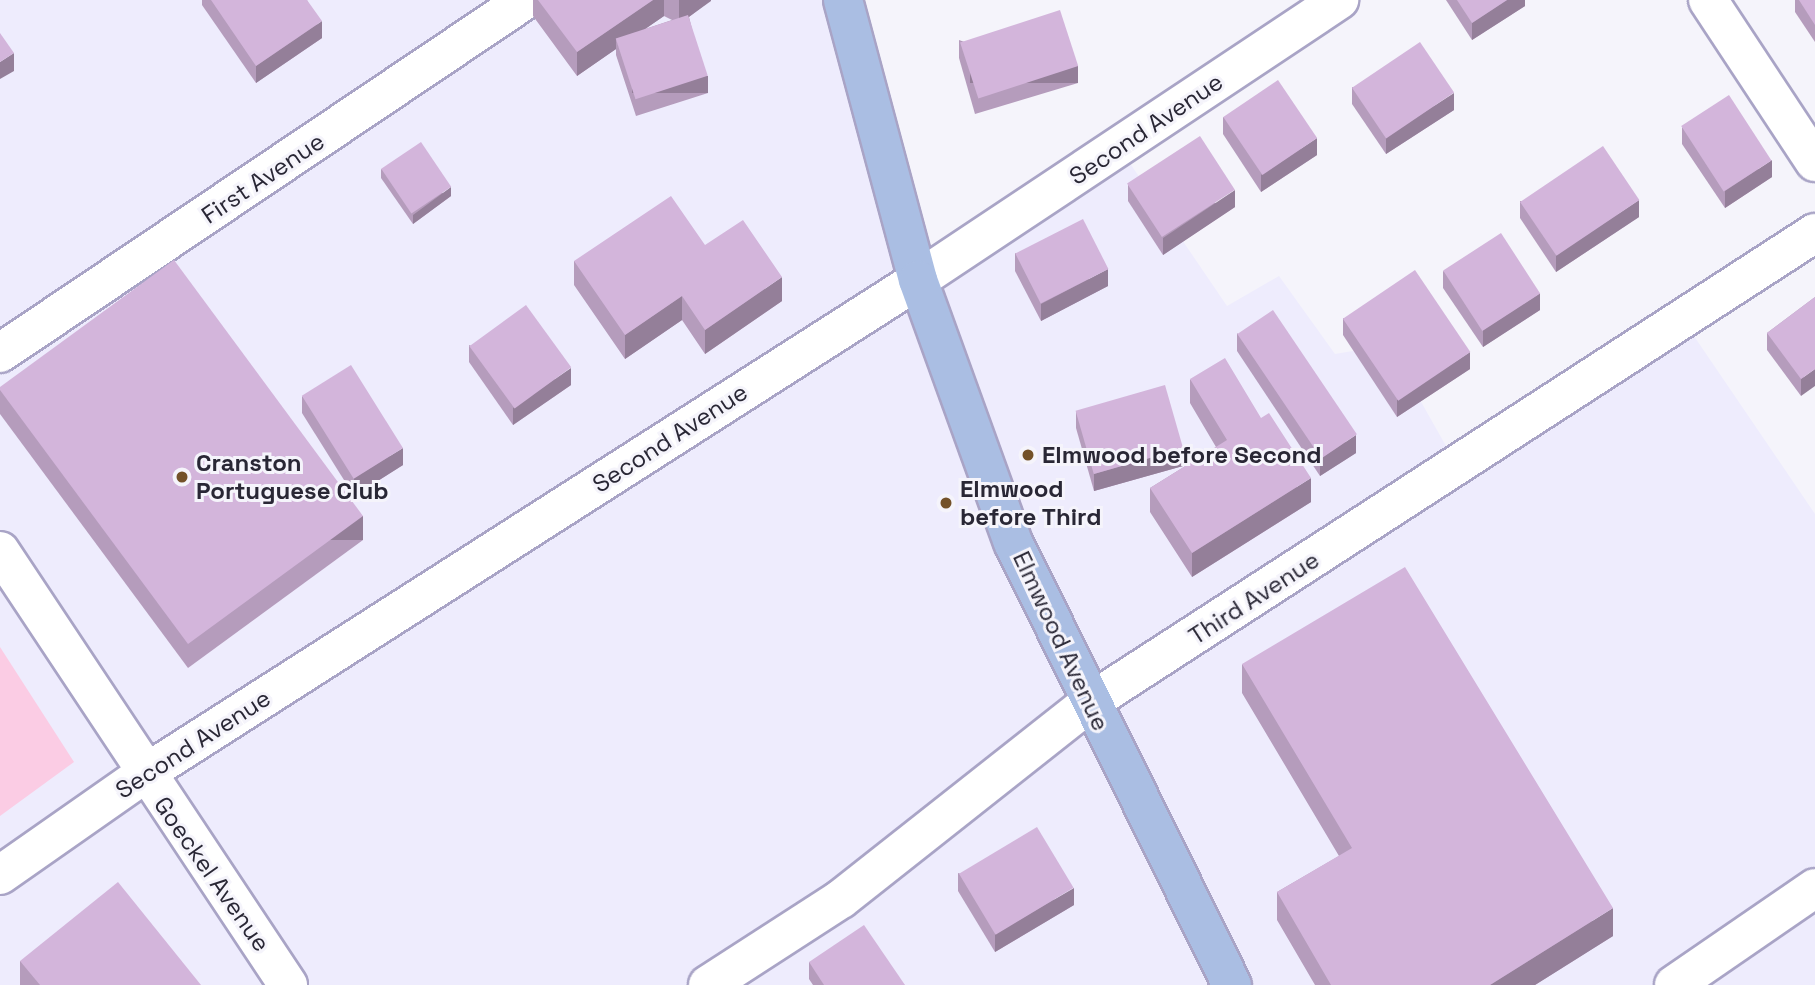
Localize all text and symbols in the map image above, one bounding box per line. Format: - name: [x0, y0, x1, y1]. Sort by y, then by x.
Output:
- street label: Second Avenue: [1064, 67, 1228, 191]
- street label: First Avenue: [196, 126, 330, 230]
- street label: Second Avenue: [587, 377, 753, 499]
- place label: Elmwood before Second: [1042, 441, 1322, 469]
- marker: Elmwood before Second: [1020, 447, 1036, 463]
- place label: Cranston Portuguese Club: [196, 449, 389, 505]
- marker: Cranston Portuguese Club: [174, 469, 190, 485]
- place label: Elmwood before Third: [960, 475, 1102, 531]
- marker: Elmwood before Third: [938, 495, 954, 511]
- street label: Third Avenue: [1183, 545, 1325, 651]
- street label: Elmwood Avenue: [1007, 547, 1115, 735]
- street label: Second Avenue: [110, 683, 276, 805]
- street label: Goeckel Avenue: [148, 791, 276, 957]

